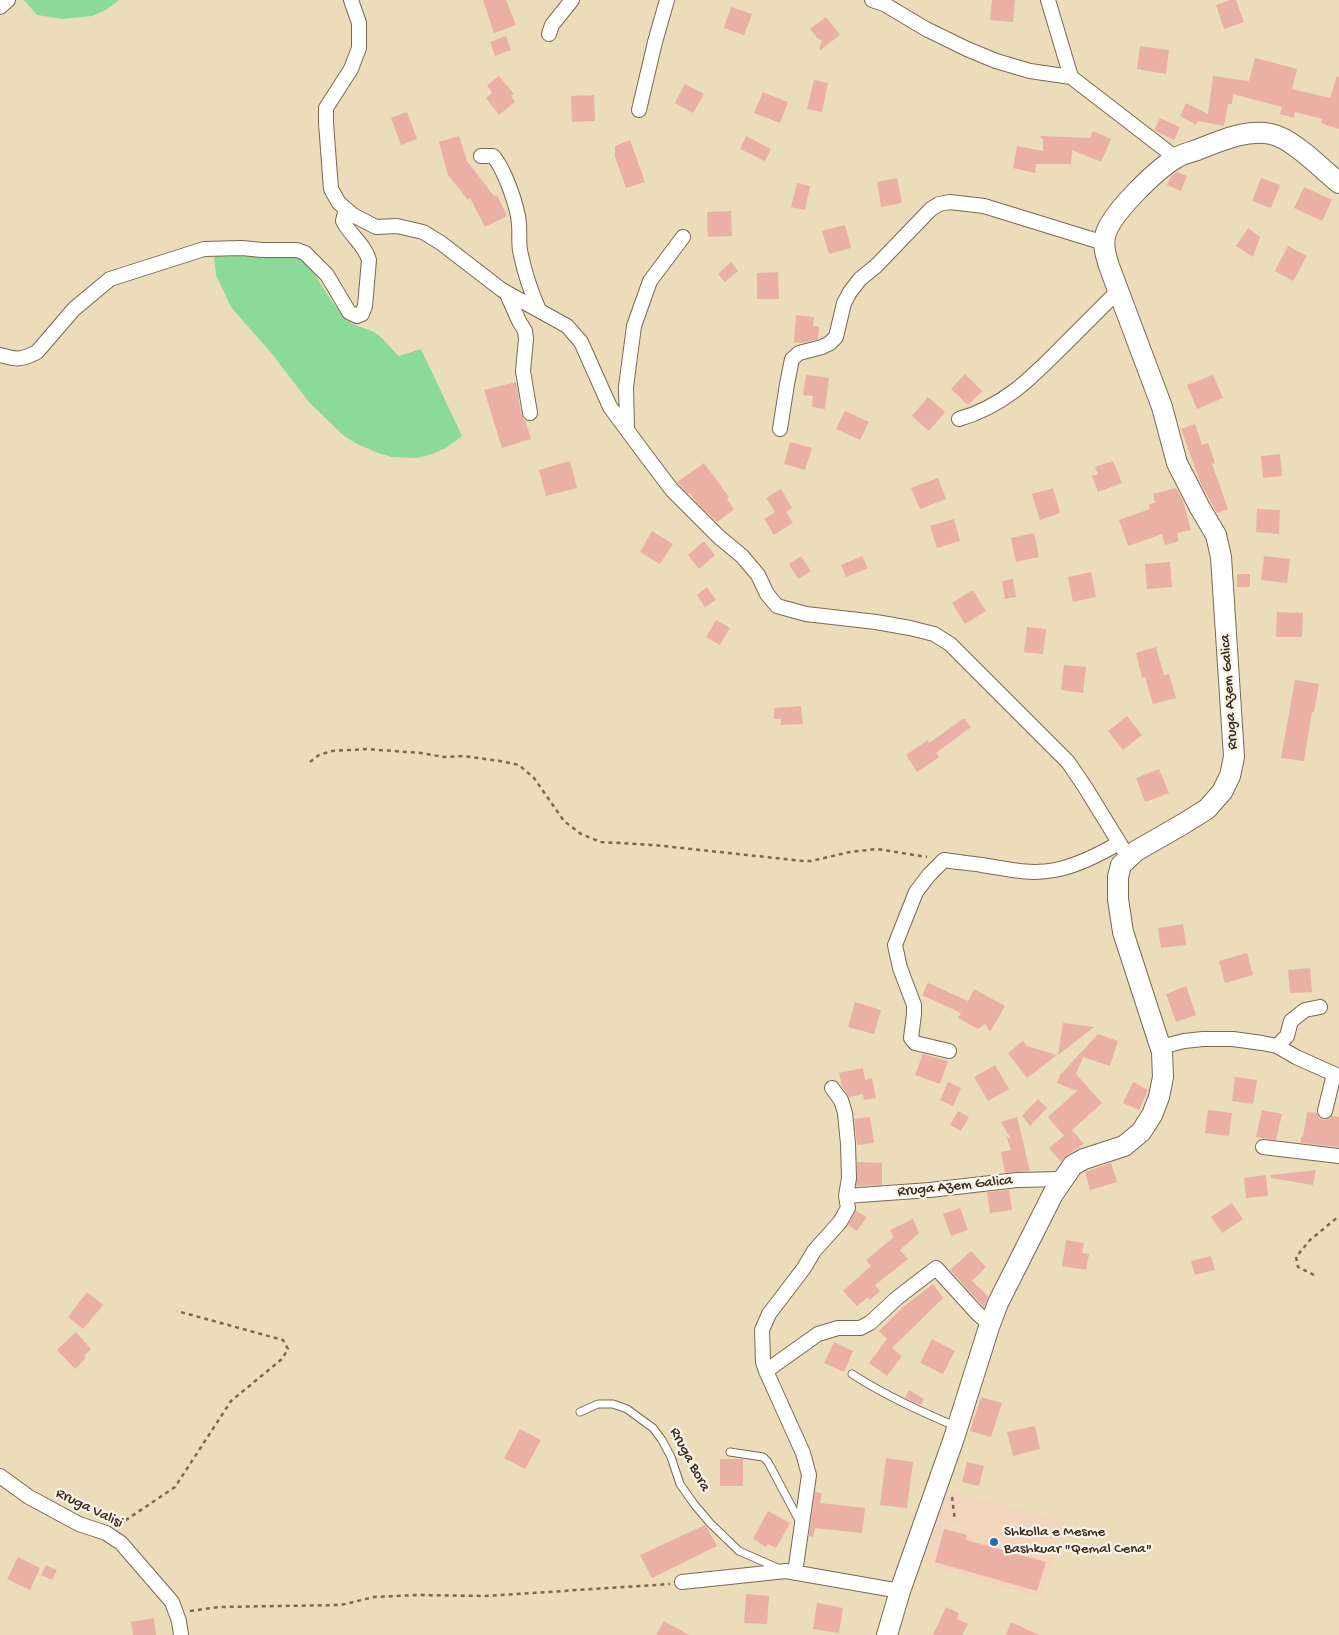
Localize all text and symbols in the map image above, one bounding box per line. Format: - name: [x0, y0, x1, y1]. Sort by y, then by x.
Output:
- street label: Rruga Azem Galica: [1217, 634, 1243, 750]
- street label: Rruga Azem Galica: [896, 1172, 1014, 1202]
- street label: Rruga Bora: [665, 1425, 713, 1495]
- street label: Rruga Valisi: [52, 1485, 126, 1533]
- place label: Shkolla e Mesme Bashkuar "Qemal Cena": [1004, 1524, 1152, 1559]
- marker: Shkolla e Mesme Bashkuar "Qemal Cena": [988, 1536, 1000, 1548]

